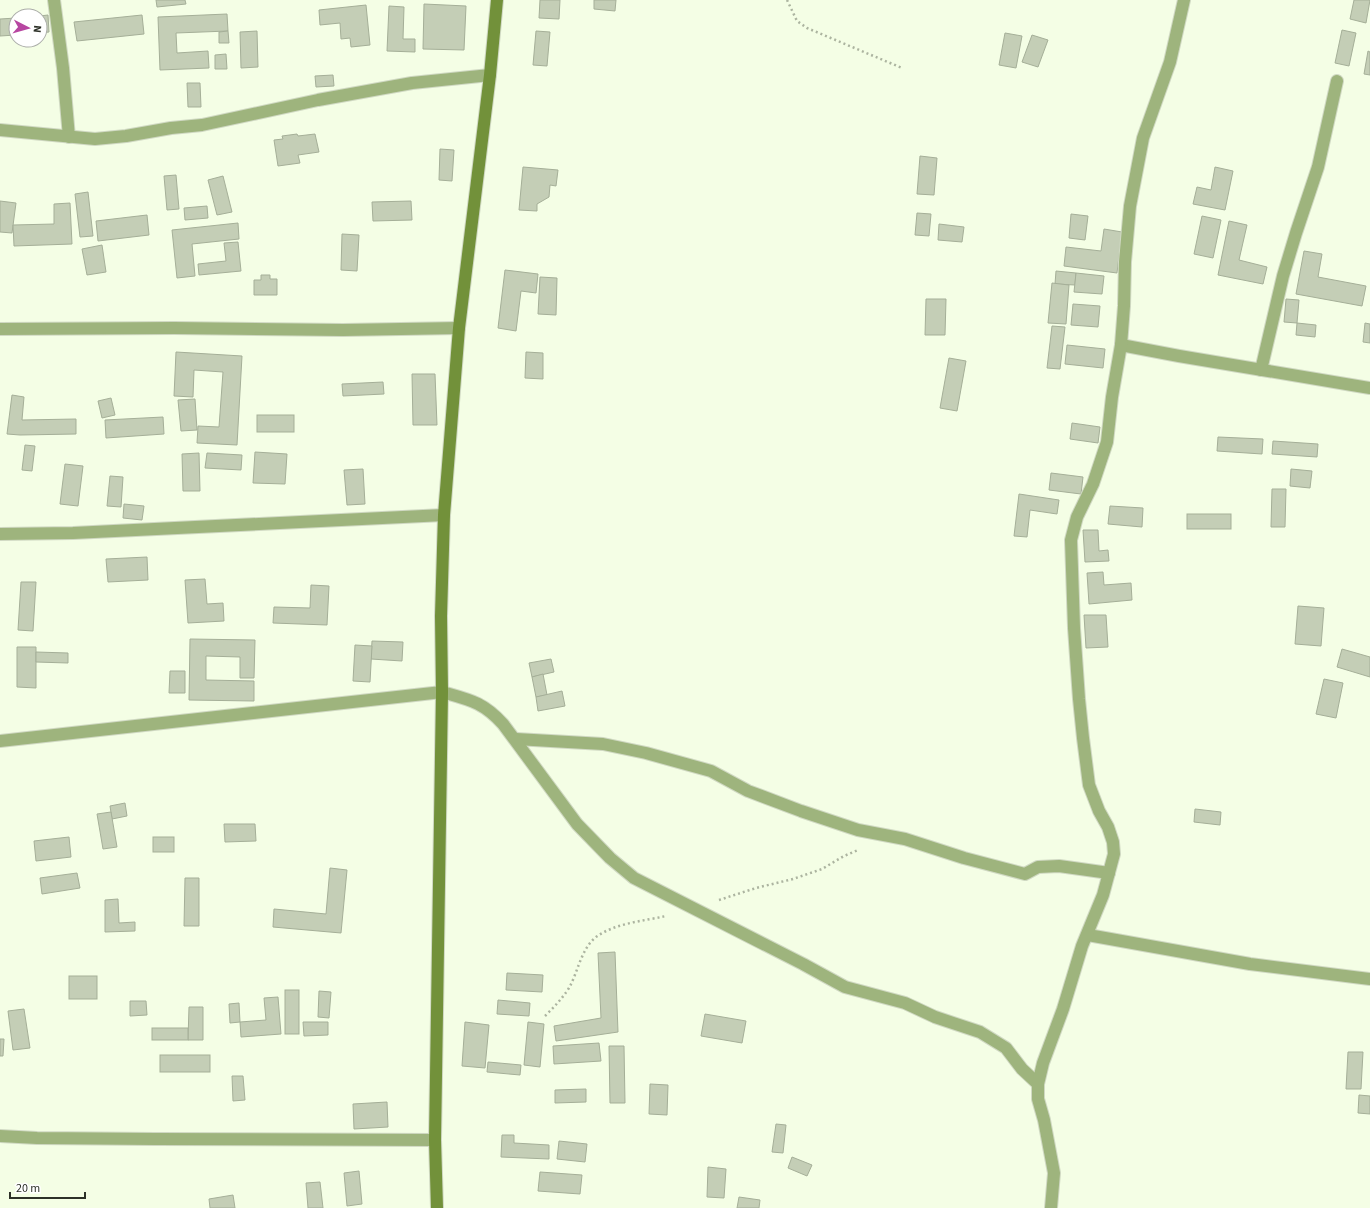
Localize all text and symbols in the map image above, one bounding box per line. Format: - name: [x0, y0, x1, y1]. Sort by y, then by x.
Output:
- north arrow: [8, 8, 48, 48]
- text: N: [30, 25, 45, 33]
- scale bar: [10, 1174, 85, 1200]
- text: 20 m: [16, 1180, 40, 1197]

